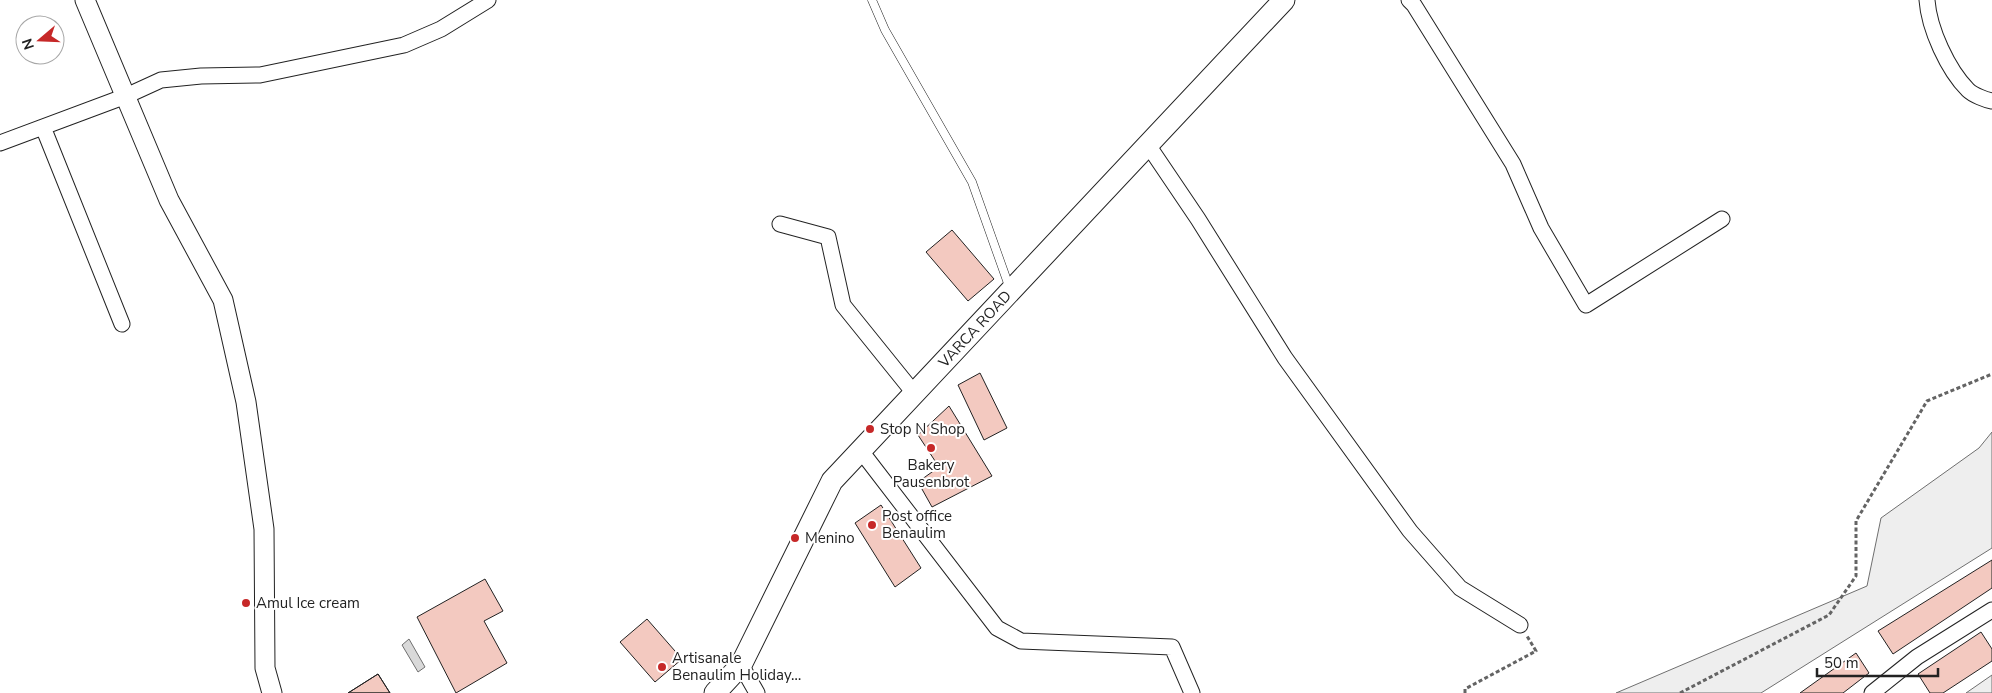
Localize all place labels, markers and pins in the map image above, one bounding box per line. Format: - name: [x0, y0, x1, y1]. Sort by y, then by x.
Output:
- place label: Stop N Shop: [880, 419, 965, 439]
- marker: Stop N Shop: [864, 423, 876, 435]
- marker: Bakery Pausenbrot: [925, 442, 937, 454]
- place label: Bakery Pausenbrot: [893, 455, 970, 492]
- place label: Post office Benaulim: [882, 506, 952, 543]
- marker: Post office Benaulim: [866, 519, 878, 531]
- place label: Menino: [805, 528, 855, 548]
- marker: Menino: [789, 532, 801, 544]
- place label: Amul Ice cream: [256, 593, 360, 613]
- marker: Amul Ice cream: [240, 597, 252, 609]
- place label: Artisanale Benaulim Holiday…: [672, 648, 801, 685]
- marker: Artisanale Benaulim Holiday…: [656, 661, 668, 673]

